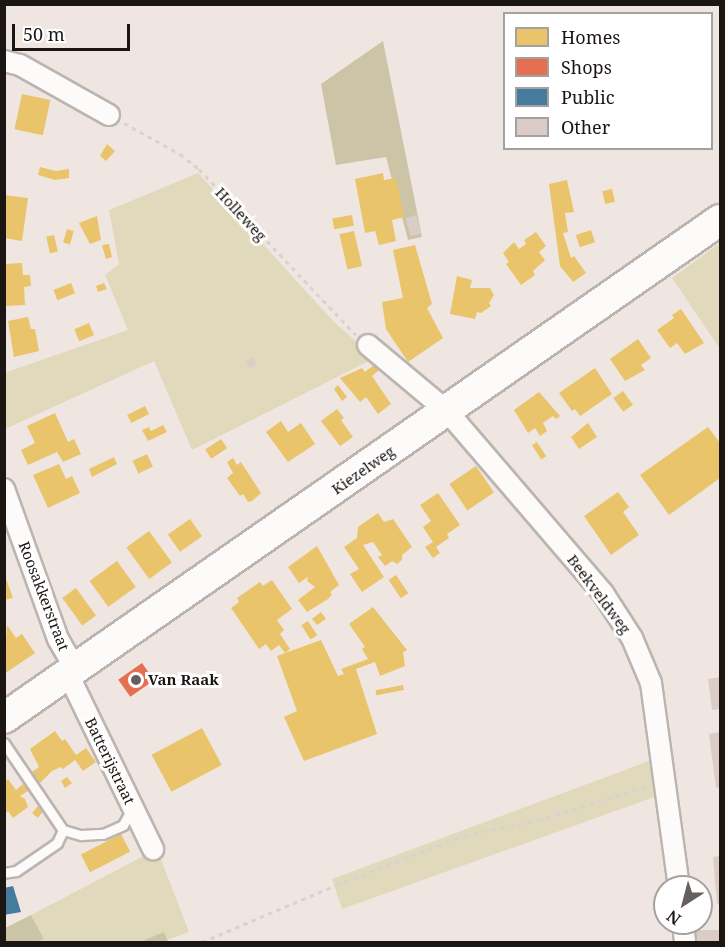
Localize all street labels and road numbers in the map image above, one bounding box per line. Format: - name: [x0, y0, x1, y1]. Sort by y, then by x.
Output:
- street label: Holleweg: [212, 183, 270, 245]
- street label: Kiezelweg: [328, 442, 398, 498]
- street label: Roosakkerstraat: [15, 539, 73, 653]
- street label: Beekveldweg: [563, 551, 635, 637]
- street label: Batterijstraat: [81, 715, 139, 807]

